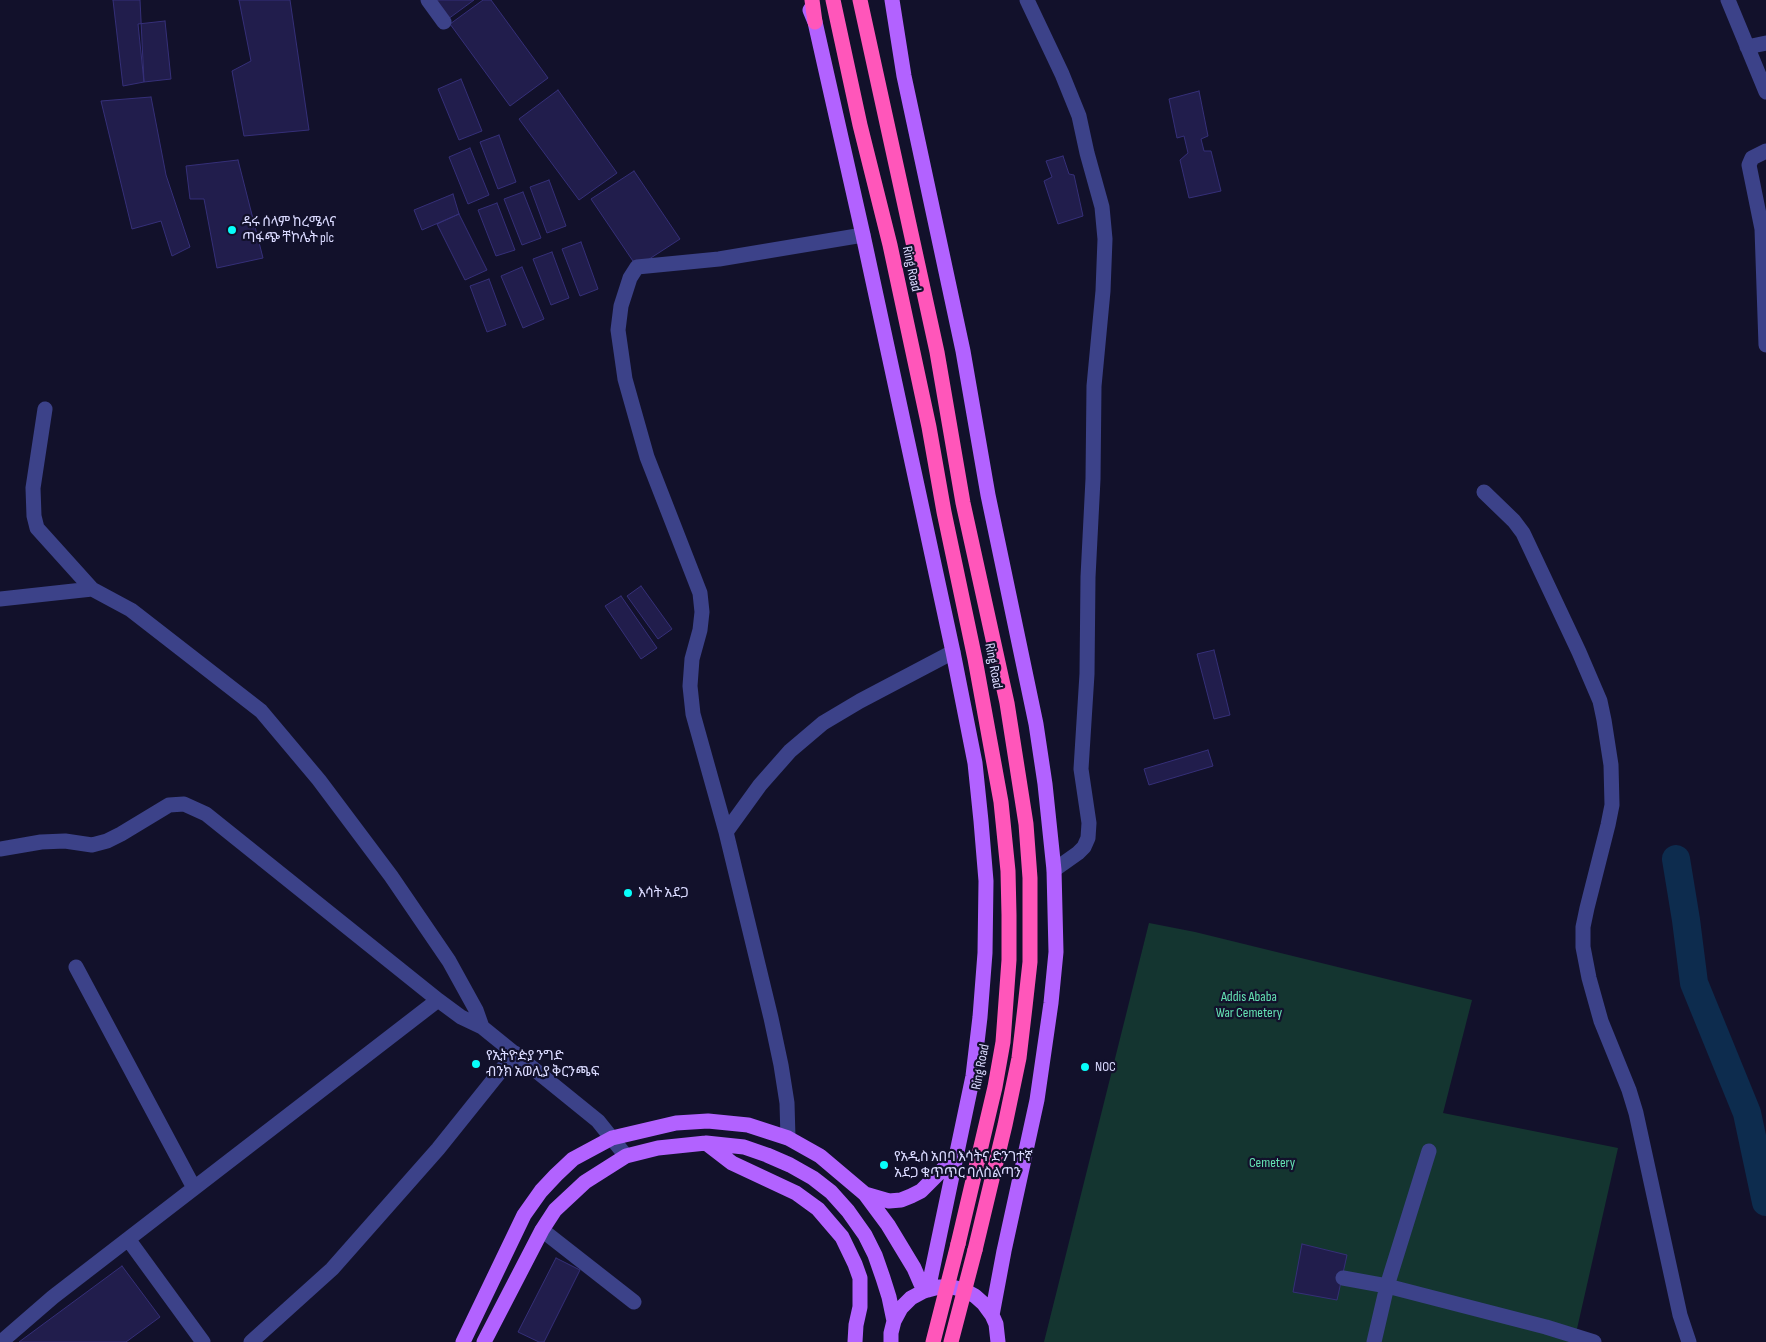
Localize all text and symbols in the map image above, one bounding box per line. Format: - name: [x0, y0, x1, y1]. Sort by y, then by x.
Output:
- place label: ዳሩ ሰላም ከረሜላና ጣፋጭ ቸኮሌት plc: [242, 214, 336, 246]
- marker: ዳሩ ሰላም ከረሜላና ጣፋጭ ቸኮሌት plc: [226, 224, 238, 236]
- street label: Ring Road: [898, 245, 924, 293]
- street label: Ring Road: [980, 642, 1006, 690]
- place label: እሳት አደጋ: [638, 885, 689, 901]
- marker: እሳት አደጋ: [622, 887, 634, 899]
- park label: Addis Ababa War Cemetery: [1216, 989, 1282, 1022]
- street label: Ring Road: [968, 1043, 994, 1091]
- place label: የኢትዮዽያ ንግድ ብንክ አወሊያ ቅርንጫፍ: [486, 1048, 599, 1080]
- marker: የኢትዮዽያ ንግድ ብንክ አወሊያ ቅርንጫፍ: [470, 1058, 482, 1070]
- place label: NOC: [1095, 1059, 1116, 1075]
- marker: NOC: [1079, 1061, 1091, 1073]
- place label: የአዲስ አበባ እሳትና ድንገተኛ አደጋ ቁጥጥር ባለስልጣን: [894, 1149, 1033, 1182]
- park label: Cemetery: [1249, 1155, 1295, 1171]
- marker: የአዲስ አበባ እሳትና ድንገተኛ አደጋ ቁጥጥር ባለስልጣን: [878, 1159, 890, 1171]

